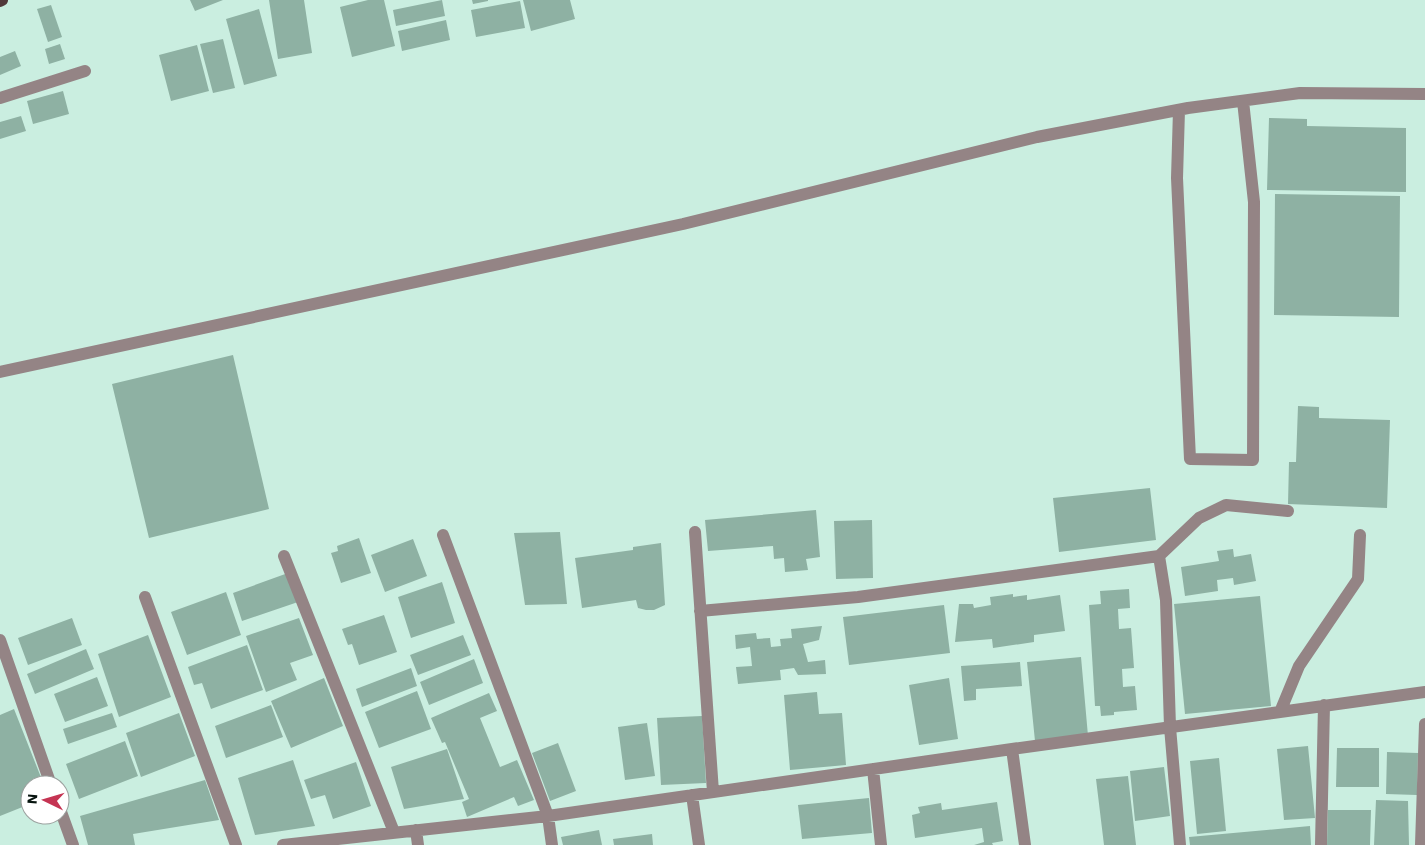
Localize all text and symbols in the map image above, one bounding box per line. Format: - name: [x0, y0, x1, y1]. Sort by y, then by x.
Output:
- north arrow: [20, 775, 70, 825]
- text: N: [24, 793, 40, 805]

